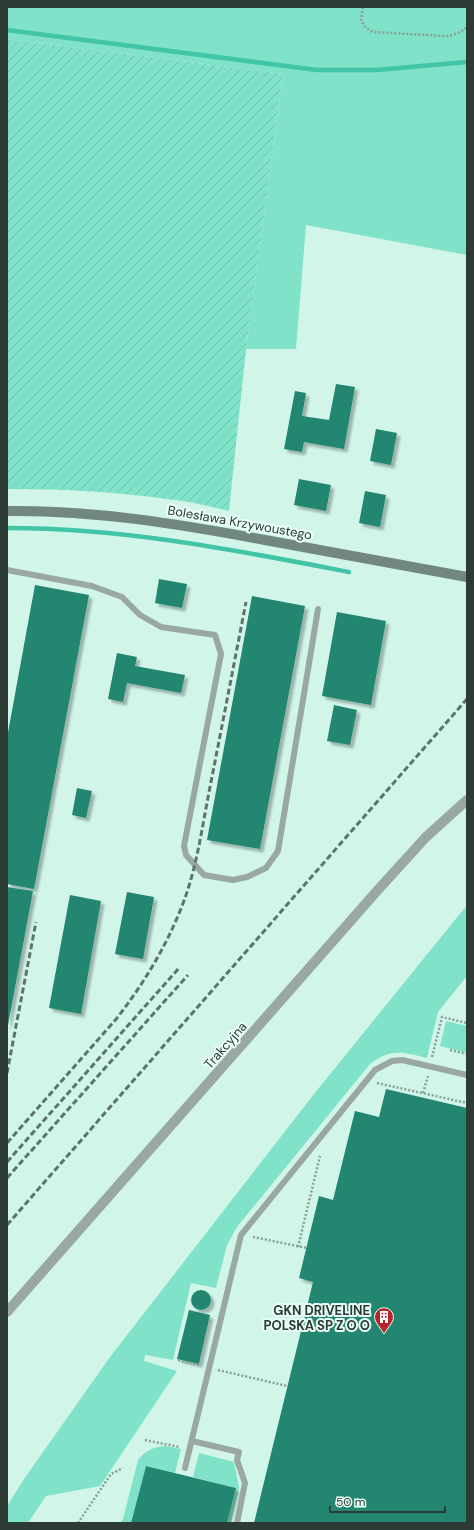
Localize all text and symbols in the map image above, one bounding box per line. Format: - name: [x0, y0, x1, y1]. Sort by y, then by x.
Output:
- street label: Bolesława Krzywoustego: [166, 501, 314, 544]
- street label: Trakcyjna: [200, 1018, 250, 1072]
- place label: GKN DRIVELINE POLSKA SP Z O O: [263, 1302, 370, 1334]
- building icon: GKN DRIVELINE POLSKA SP Z O O: [373, 1306, 395, 1334]
- scale bar: [330, 1488, 445, 1514]
- text: 50 m: [336, 1494, 365, 1510]

